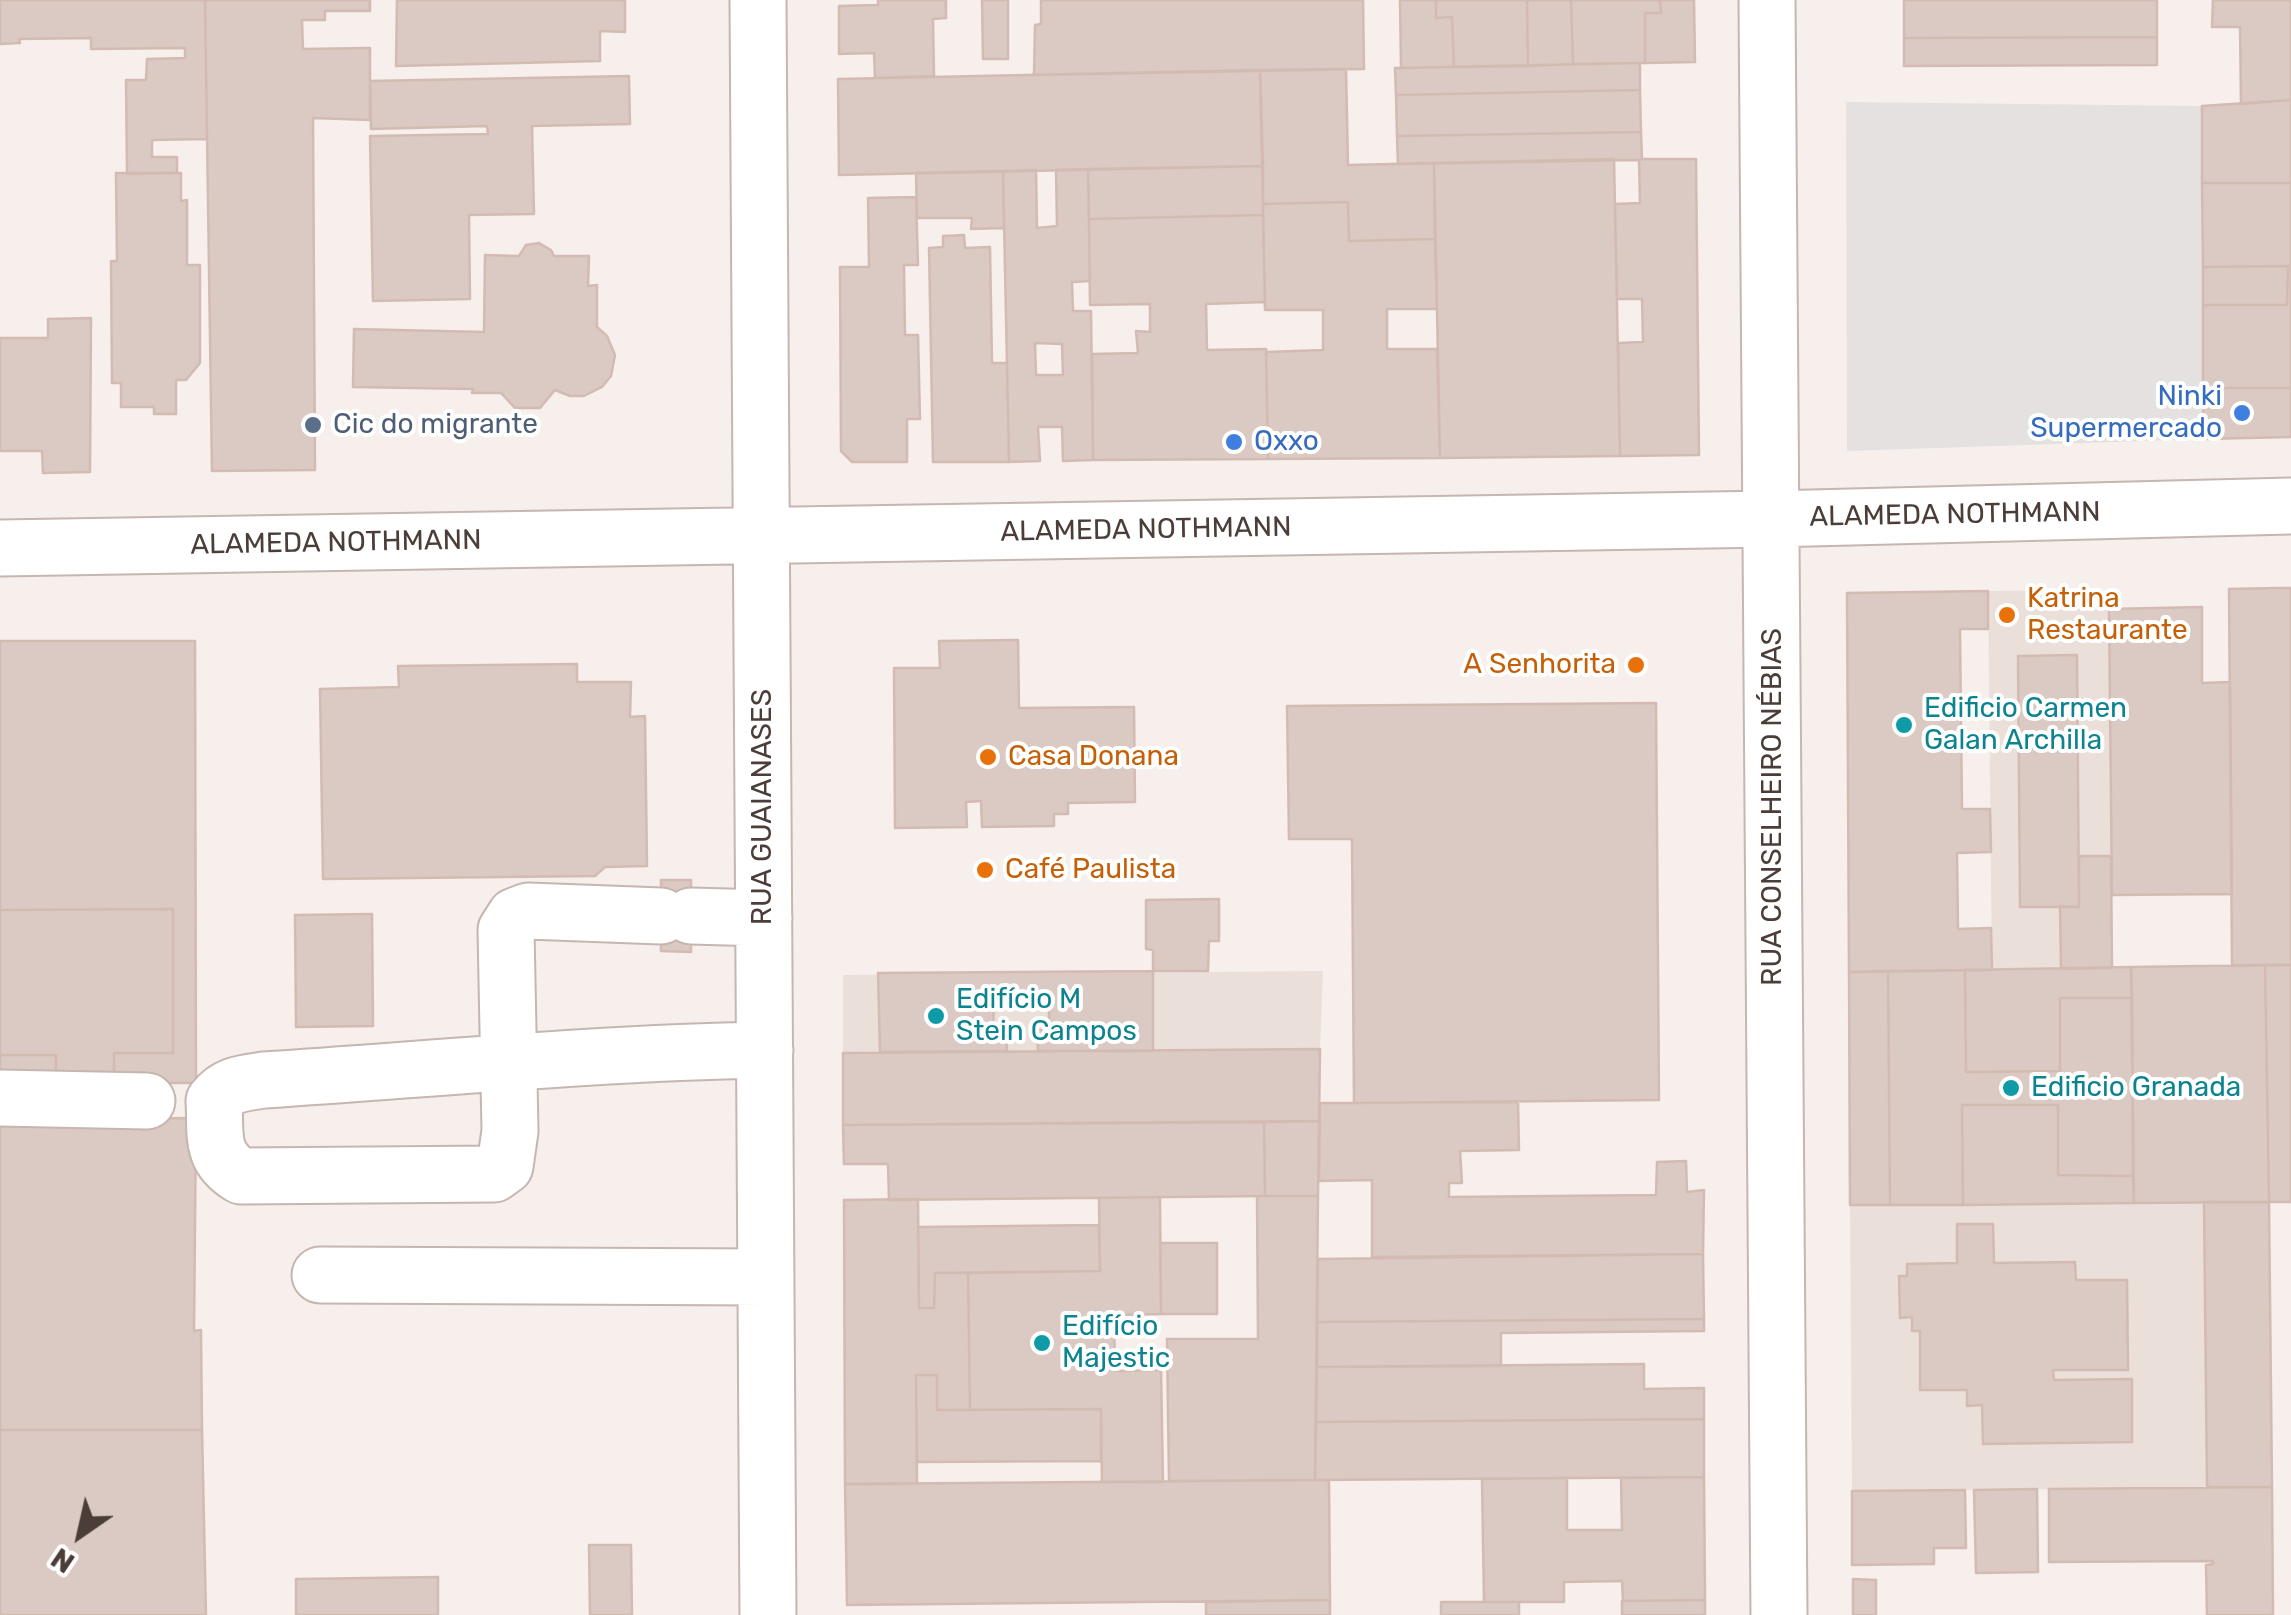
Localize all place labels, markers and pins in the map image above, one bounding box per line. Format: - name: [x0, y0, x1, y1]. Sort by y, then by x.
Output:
- place label: Ninki Supermercado: [2030, 380, 2222, 446]
- marker: Ninki Supermercado: [2231, 402, 2253, 424]
- place label: Cic do migrante: [333, 408, 538, 442]
- marker: Cic do migrante: [302, 414, 324, 436]
- place label: Oxxo: [1254, 425, 1319, 459]
- marker: Oxxo: [1223, 431, 1245, 453]
- place label: Katrina Restaurante: [2027, 582, 2188, 648]
- marker: Katrina Restaurante: [1996, 604, 2018, 626]
- place label: A Senhorita: [1463, 648, 1616, 682]
- marker: A Senhorita: [1625, 654, 1647, 676]
- place label: Edificio Carmen Galan Archilla: [1924, 692, 2127, 758]
- marker: Edificio Carmen Galan Archilla: [1893, 714, 1915, 736]
- place label: Casa Donana: [1008, 740, 1179, 774]
- marker: Casa Donana: [977, 746, 999, 768]
- place label: Café Paulista: [1005, 853, 1176, 887]
- marker: Café Paulista: [974, 859, 996, 881]
- place label: Edifício M Stein Campos: [956, 983, 1137, 1049]
- marker: Edifício M Stein Campos: [925, 1005, 947, 1027]
- place label: Edificio Granada: [2031, 1071, 2241, 1105]
- marker: Edificio Granada: [2000, 1077, 2022, 1099]
- place label: Edifício Majestic: [1062, 1310, 1170, 1376]
- marker: Edifício Majestic: [1031, 1332, 1053, 1354]

